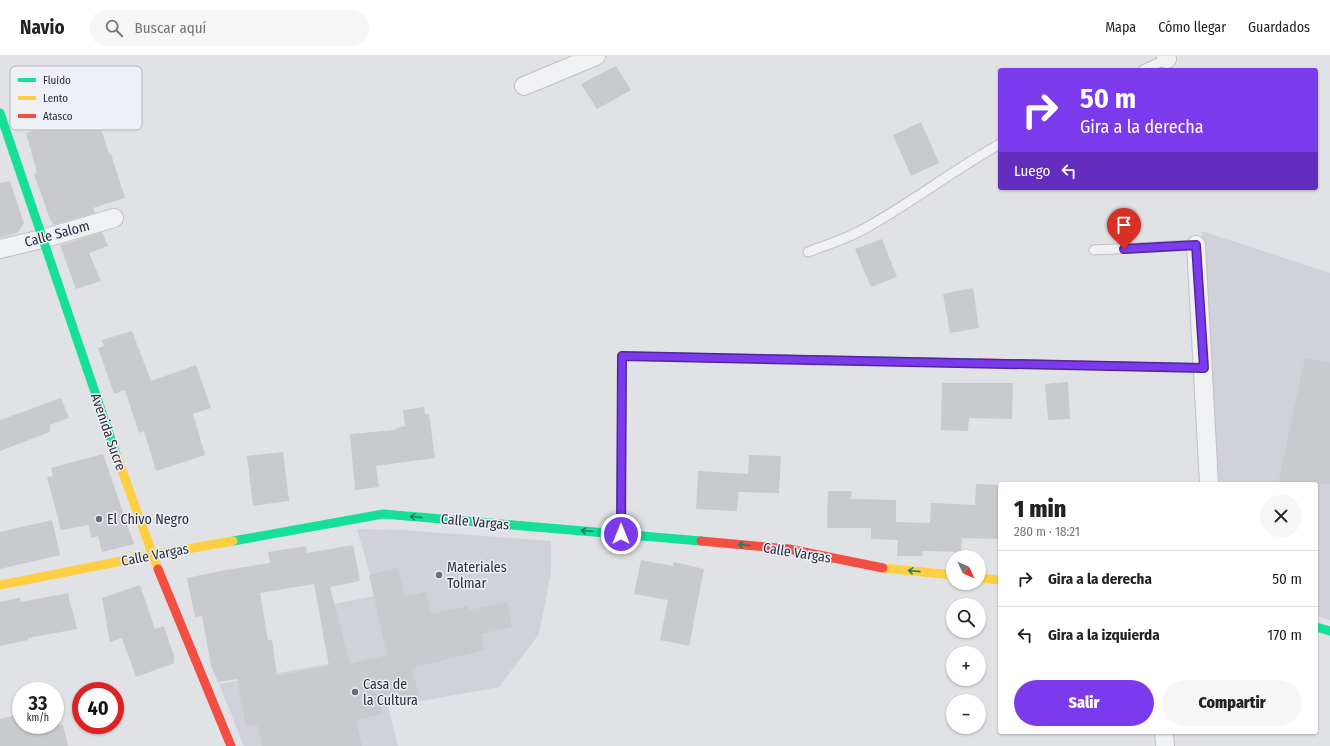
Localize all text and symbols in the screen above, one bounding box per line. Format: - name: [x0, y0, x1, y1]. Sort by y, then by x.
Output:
- search box: [89, 10, 369, 46]
- text: Navio: [20, 16, 65, 39]
- icon: search: [103, 17, 125, 39]
- text: Buscar aquí: [135, 19, 206, 37]
- text: Mapa: [1105, 19, 1136, 36]
- text: Cómo llegar: [1158, 19, 1226, 36]
- text: Guardados: [1248, 19, 1310, 36]
- legend: [10, 66, 142, 130]
- text: Fluido: [43, 74, 71, 87]
- text: 50 m: [1080, 82, 1136, 115]
- icon: right: [1014, 84, 1066, 136]
- text: Lento: [43, 92, 68, 105]
- text: Atasco: [43, 110, 73, 123]
- text: Gira a la derecha: [1080, 116, 1204, 138]
- icon: left: [1058, 160, 1080, 182]
- text: Luego: [1014, 162, 1050, 180]
- pin: [1107, 208, 1141, 249]
- icon: arrive: [1113, 214, 1135, 236]
- street label: Calle Salom: [23, 217, 91, 251]
- street label: Avenida Sucre: [87, 391, 129, 473]
- text: 1 min: [1014, 495, 1066, 523]
- button: close: [1260, 495, 1302, 537]
- place label: El Chivo Negro: [107, 511, 189, 528]
- street label: Calle Vargas: [440, 511, 510, 533]
- one-way arrow: [410, 513, 423, 520]
- position arrow: [600, 513, 642, 555]
- marker: El Chivo Negro: [94, 514, 104, 524]
- text: 280 m · 18:21: [1014, 524, 1080, 539]
- one-way arrow: [581, 528, 594, 535]
- street label: Calle Vargas: [762, 539, 832, 567]
- street label: Calle Vargas: [120, 540, 190, 570]
- one-way arrow: [738, 541, 751, 549]
- north arrow: [946, 550, 986, 590]
- map controls: [946, 550, 986, 734]
- place label: Materiales Tolmar: [447, 559, 507, 592]
- one-way arrow: [908, 567, 921, 575]
- icon: right: [1014, 568, 1036, 590]
- marker: Materiales Tolmar: [434, 570, 444, 580]
- text: Gira a la derecha: [1048, 570, 1152, 588]
- text: 50 m: [1272, 570, 1302, 588]
- button: search: [946, 598, 986, 638]
- icon: left: [1014, 624, 1036, 646]
- text: Gira a la izquierda: [1048, 626, 1160, 644]
- text: 170 m: [1267, 626, 1302, 644]
- button: +: [946, 646, 986, 686]
- place label: Casa de la Cultura: [363, 676, 418, 709]
- button: Salir: [1014, 680, 1154, 726]
- button: Compartir: [1162, 680, 1302, 726]
- speed limit sign: 40: [72, 682, 124, 734]
- marker: Casa de la Cultura: [350, 687, 360, 697]
- text: 33: [29, 691, 47, 715]
- button: −: [946, 694, 986, 734]
- text: km/h: [27, 712, 49, 724]

